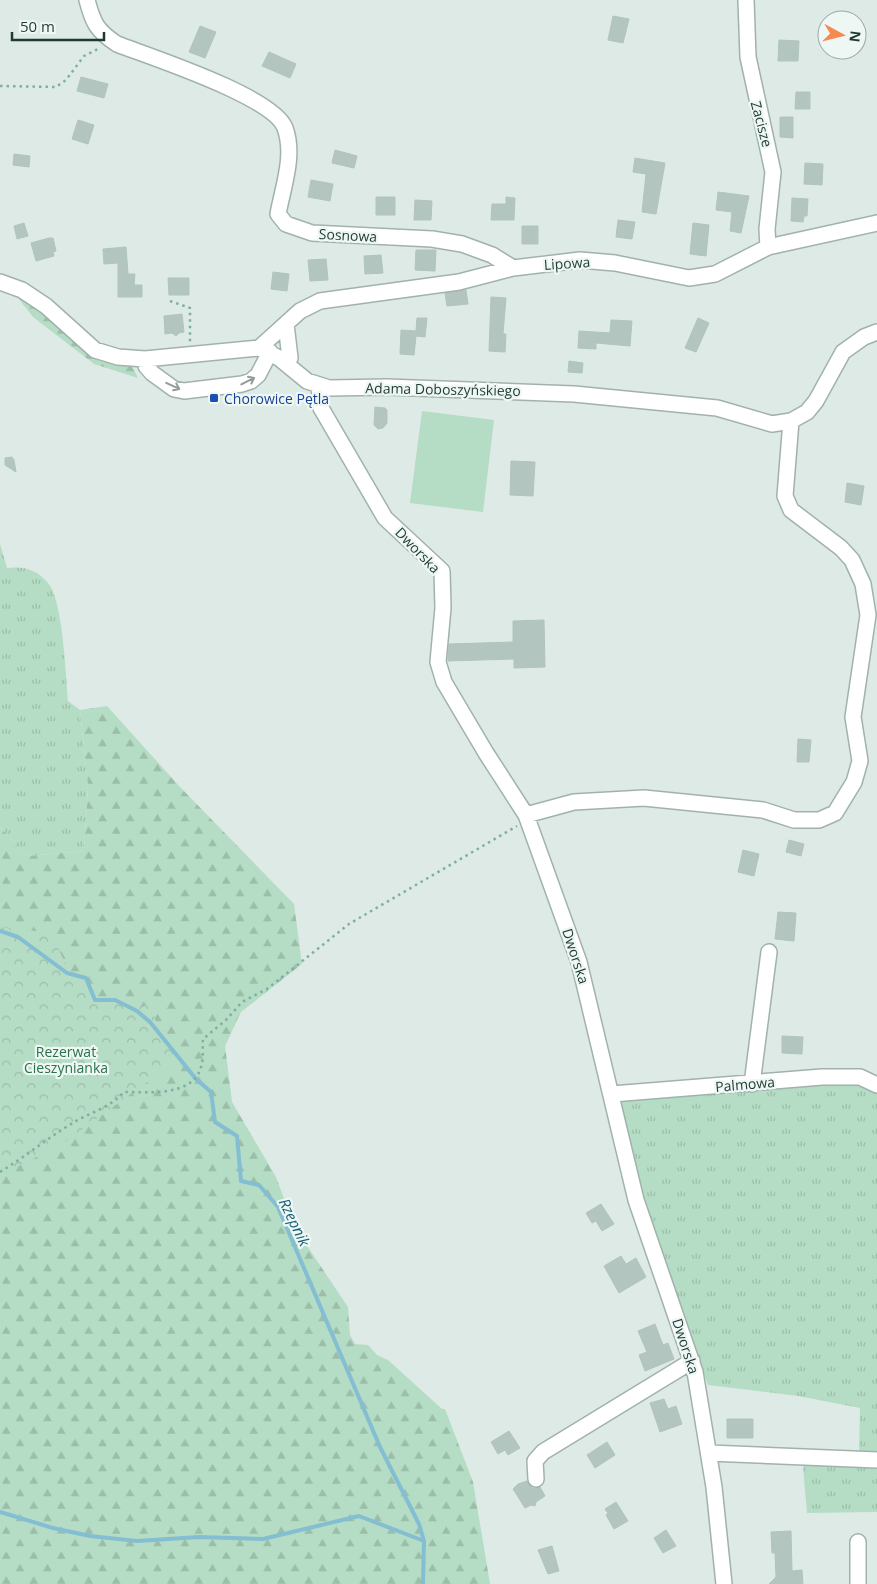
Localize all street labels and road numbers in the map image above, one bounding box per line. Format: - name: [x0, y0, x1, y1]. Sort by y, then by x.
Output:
- street label: Zacisze: [747, 99, 777, 149]
- street label: Sosnowa: [318, 224, 378, 246]
- street label: Lipowa: [543, 252, 591, 274]
- street label: Adama Doboszyńskiego: [365, 378, 521, 400]
- street label: Dworska: [391, 523, 445, 577]
- street label: Dworska: [558, 926, 594, 986]
- street label: Palmowa: [714, 1072, 776, 1096]
- street label: Dworska: [668, 1316, 704, 1376]

